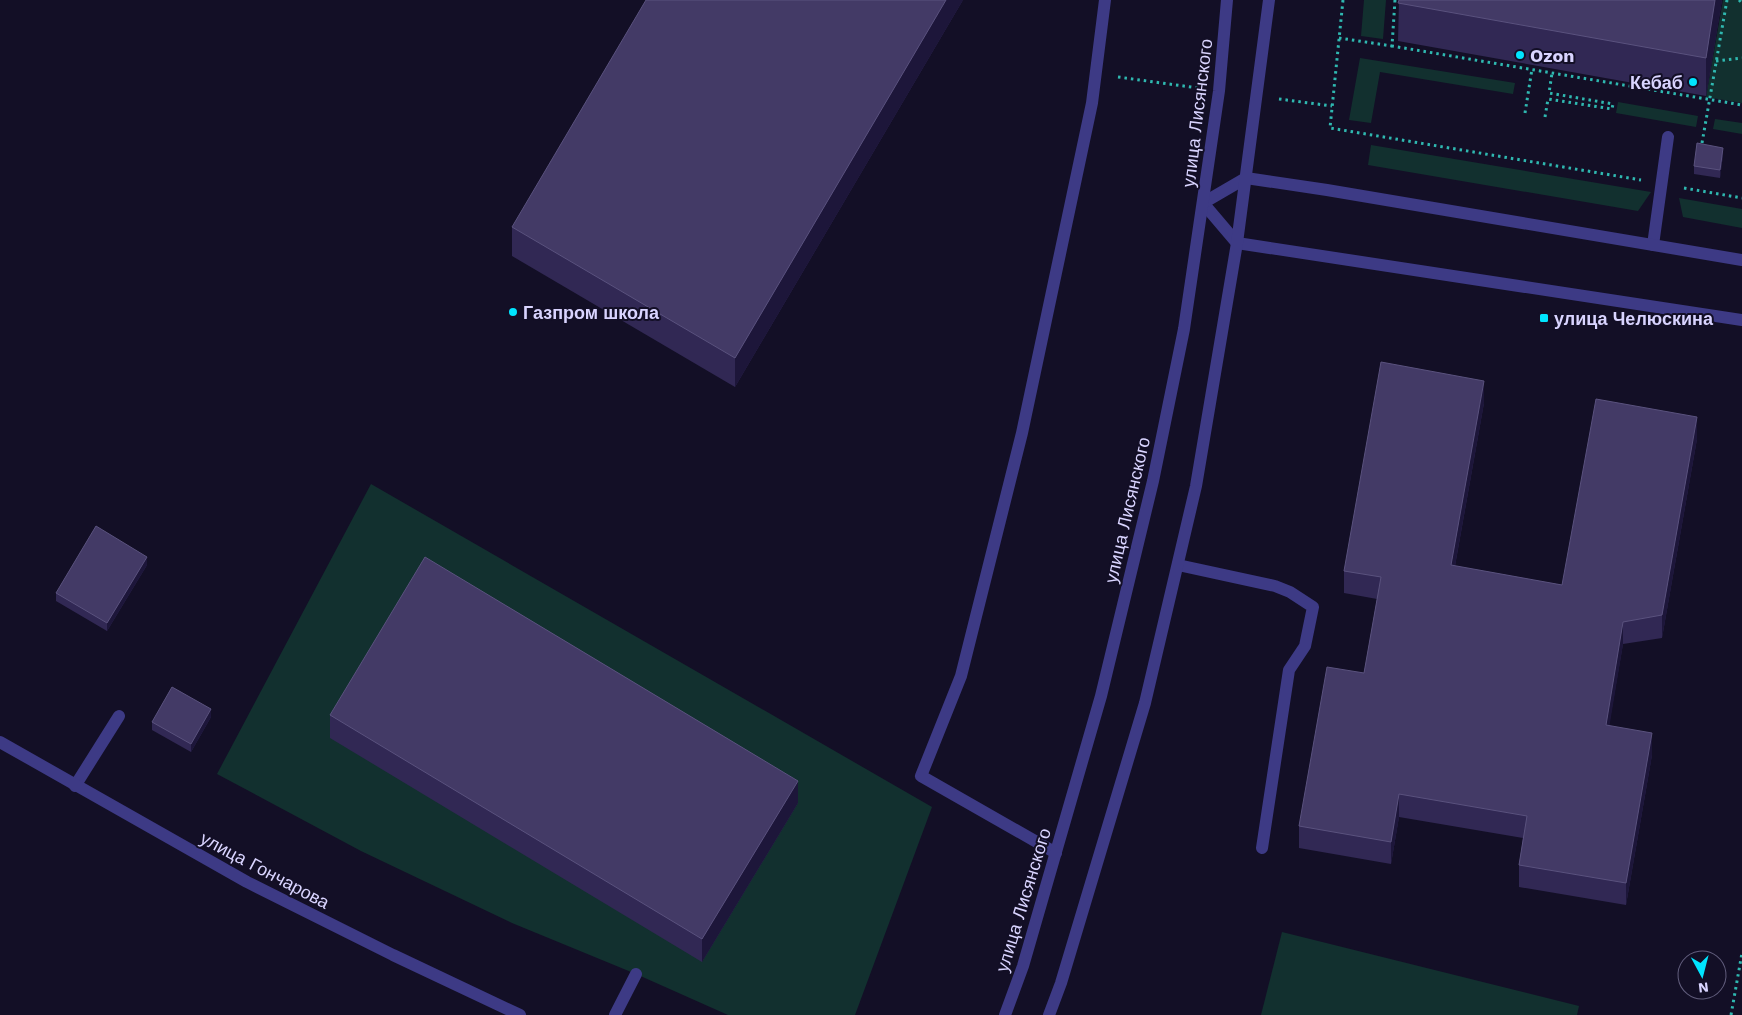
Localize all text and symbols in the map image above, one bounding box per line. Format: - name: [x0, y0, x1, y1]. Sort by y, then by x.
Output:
- street label: улица Лисянского: [1177, 38, 1217, 188]
- place label: Ozon: [1530, 45, 1574, 66]
- marker: Ozon: [1514, 49, 1526, 61]
- place label: Кебаб: [1630, 72, 1683, 93]
- marker: Кебаб: [1687, 76, 1699, 88]
- place label: Газпром школа: [523, 302, 660, 323]
- marker: Газпром школа: [507, 306, 519, 318]
- place label: улица Челюскина: [1554, 308, 1714, 329]
- marker: улица Челюскина: [1538, 312, 1550, 324]
- street label: улица Лисянского: [1100, 435, 1154, 585]
- street label: улица Лисянского: [991, 825, 1055, 975]
- street label: улица Гончарова: [197, 827, 334, 913]
- north arrow: [1677, 950, 1727, 1000]
- text: N: [1697, 979, 1710, 996]

